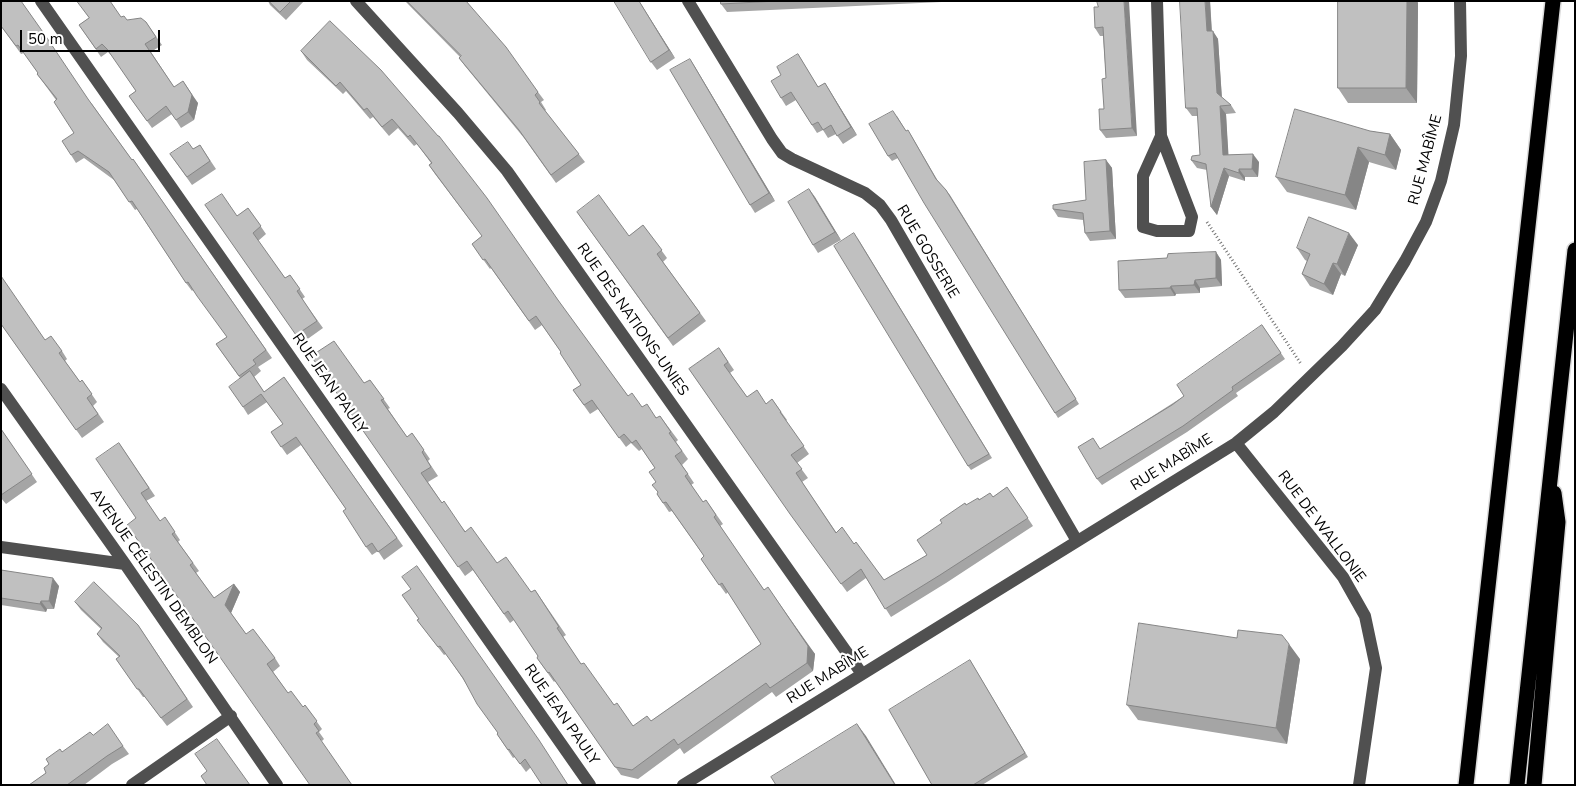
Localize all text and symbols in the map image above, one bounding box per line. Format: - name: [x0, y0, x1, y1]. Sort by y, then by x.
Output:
- scale bar: [22, 20, 162, 52]
- text: 50 m: [28, 29, 63, 49]
- street label: RUE MABÎME: [1405, 113, 1447, 207]
- street label: RUE GOSSERIE: [892, 202, 962, 302]
- street label: RUE DES NATIONS-UNIES: [572, 240, 692, 400]
- street label: RUE JEAN PAULY: [288, 330, 370, 438]
- street label: RUE MABÎME: [1128, 431, 1216, 495]
- street label: RUE DE WALLONIE: [1273, 468, 1369, 586]
- street label: AVENUE CÉLESTIN DEMBLON: [86, 486, 220, 668]
- street label: RUE MABÎME: [784, 644, 872, 708]
- street label: RUE JEAN PAULY: [520, 661, 602, 769]

